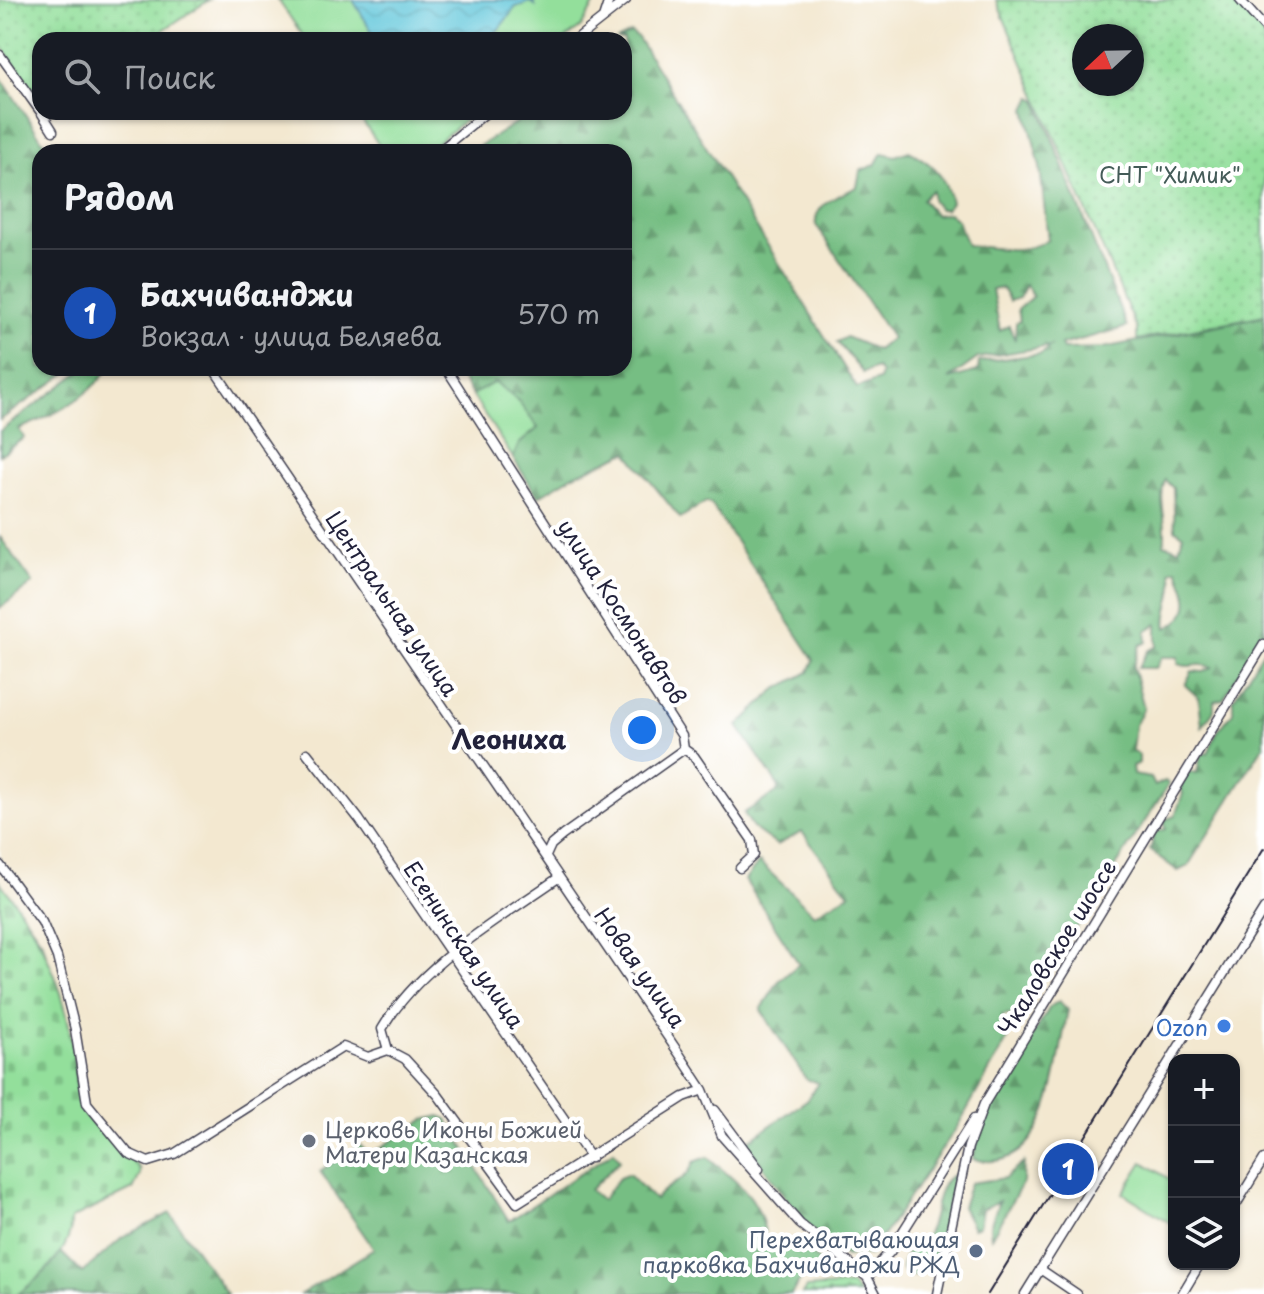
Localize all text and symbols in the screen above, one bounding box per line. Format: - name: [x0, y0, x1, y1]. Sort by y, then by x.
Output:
- north arrow: [1072, 24, 1144, 96]
- search box: [32, 32, 632, 120]
- icon: search: [60, 54, 104, 98]
- text: Поиск: [124, 54, 215, 99]
- park label: СНТ "Химик": [1099, 157, 1241, 190]
- text: Рядом: [64, 170, 175, 222]
- text: Бахчиванджи: [140, 271, 354, 316]
- text: 1: [84, 294, 96, 333]
- text: 570 m: [517, 294, 600, 333]
- text: Вокзал · улица Беляева: [140, 316, 441, 355]
- street label: Центральная улица: [319, 504, 467, 702]
- street label: улица Космонавтов: [551, 512, 695, 710]
- your location: [622, 710, 662, 750]
- district label: Леониха: [452, 719, 566, 758]
- street label: Чкаловское шоссе: [989, 853, 1123, 1041]
- street label: Есенинская улица: [397, 854, 534, 1035]
- street label: Новая улица: [587, 900, 695, 1034]
- place label: Ozon: [1155, 1010, 1208, 1043]
- marker: Ozon: [1215, 1017, 1233, 1035]
- map controls: [1168, 1054, 1240, 1270]
- button: +: [1168, 1054, 1240, 1126]
- place label: Церковь Иконы Божией Матери Казанская: [325, 1112, 582, 1170]
- button: −: [1168, 1126, 1240, 1198]
- marker: Церковь Иконы Божией Матери Казанская: [300, 1132, 318, 1150]
- pin: 1: [1042, 1139, 1094, 1199]
- button: layers: [1168, 1198, 1240, 1270]
- place label: Перехватывающая парковка Бахчиванджи РЖД: [643, 1222, 960, 1280]
- marker: Перехватывающая парковка Бахчиванджи РЖД: [967, 1242, 985, 1260]

